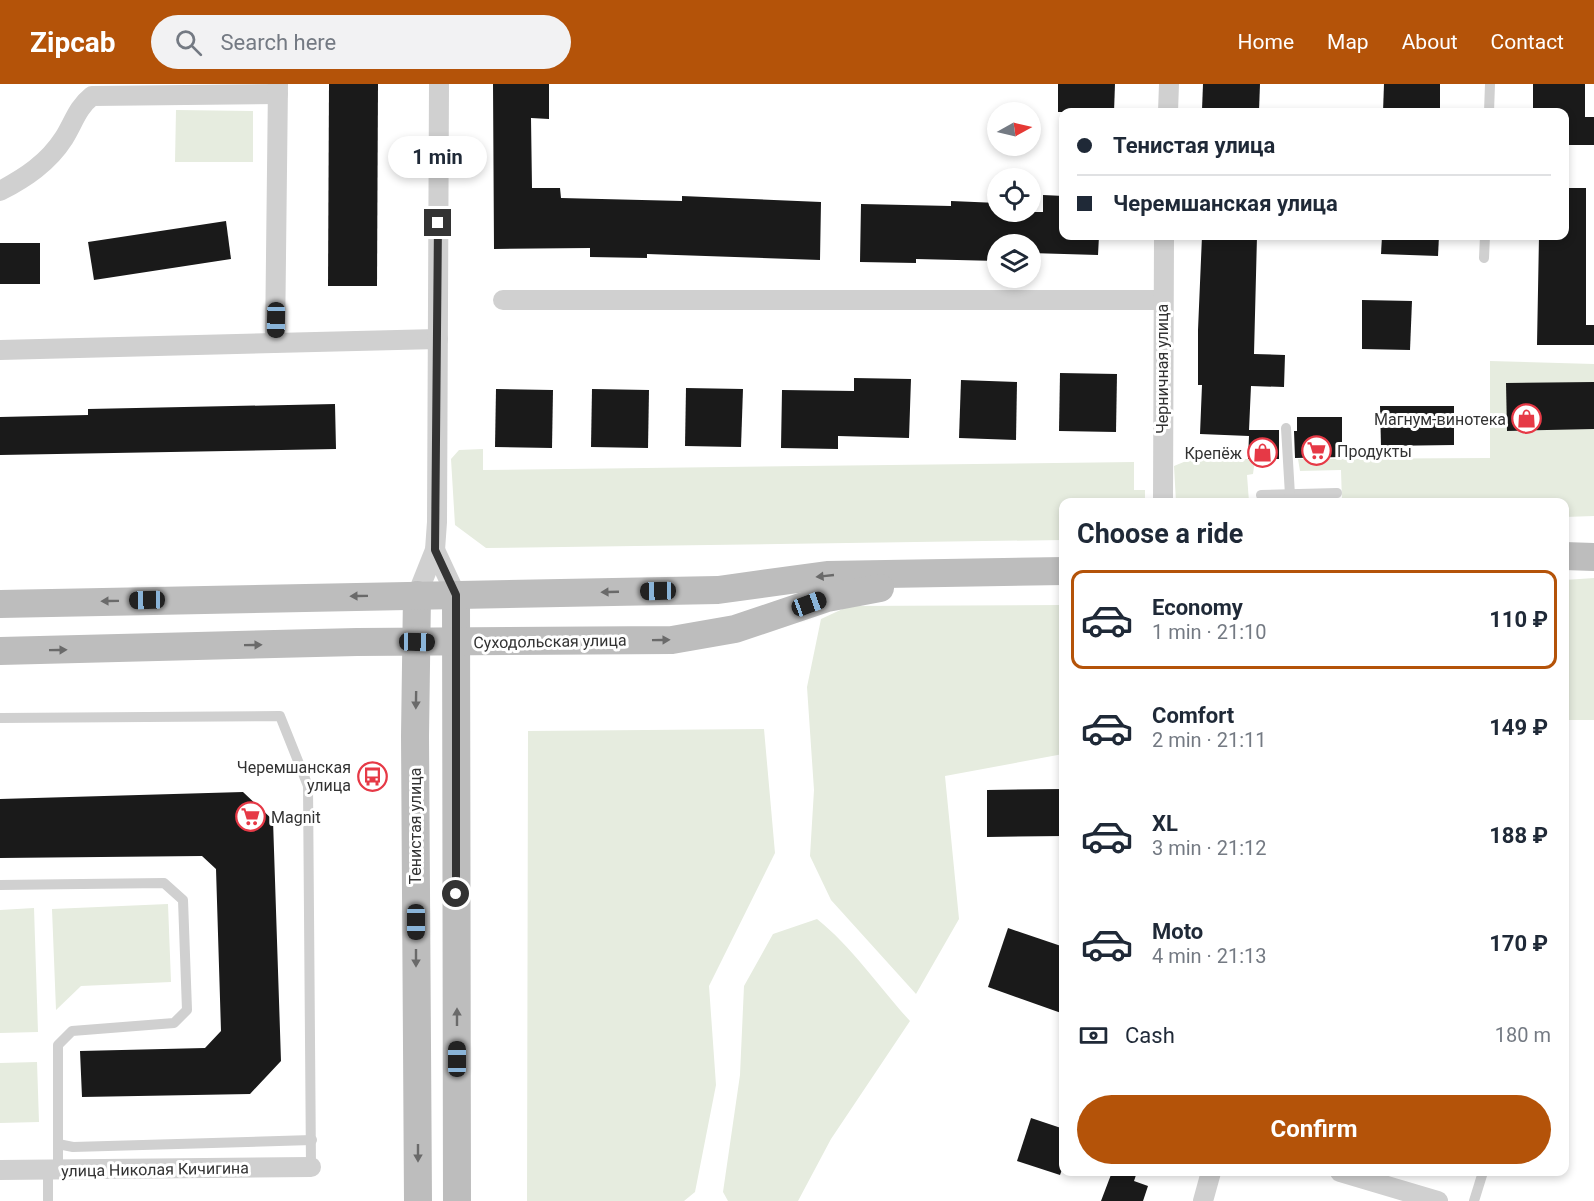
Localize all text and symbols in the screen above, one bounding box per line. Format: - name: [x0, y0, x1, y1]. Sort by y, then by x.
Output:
- search box: [151, 15, 571, 69]
- text: Zipcab: [30, 26, 115, 59]
- icon: search: [172, 26, 205, 59]
- text: Search here: [220, 30, 336, 55]
- text: Home: [1238, 30, 1294, 54]
- text: Map: [1327, 30, 1369, 54]
- text: About: [1402, 30, 1458, 54]
- text: Contact: [1491, 30, 1564, 54]
- north arrow: [987, 102, 1041, 156]
- map controls: [987, 102, 1041, 288]
- text: Тенистая улица: [1113, 133, 1275, 158]
- callout: 1 min: [388, 136, 488, 178]
- text: 1 min: [412, 145, 463, 169]
- button: locate: [987, 168, 1041, 222]
- text: Черемшанская улица: [1113, 191, 1338, 216]
- route end: [424, 209, 451, 236]
- button: layers: [987, 234, 1041, 288]
- car: [267, 302, 285, 338]
- street label: Черничная улица: [1153, 304, 1172, 434]
- shop icon: Магнум-винотека: [1511, 403, 1543, 435]
- place label: Магнум-винотека: [1374, 410, 1506, 429]
- supermarket icon: Продукты: [1300, 435, 1332, 467]
- shop icon: Крепёж: [1247, 437, 1279, 469]
- place label: Продукты: [1337, 442, 1412, 461]
- place label: Крепёж: [1184, 444, 1243, 463]
- text: Choose a ride: [1077, 518, 1243, 550]
- one-way arrow: [816, 571, 835, 581]
- car: [640, 582, 676, 600]
- one-way arrow: [601, 587, 620, 597]
- car: [789, 589, 829, 619]
- car: [129, 591, 165, 609]
- one-way arrow: [349, 591, 368, 601]
- icon: car: [1080, 593, 1134, 647]
- text: Economy: [1152, 595, 1243, 620]
- one-way arrow: [101, 596, 120, 606]
- text: 110 ₽: [1489, 607, 1548, 632]
- text: 1 min · 21:10: [1152, 620, 1267, 644]
- street label: Суходольская улица: [473, 631, 627, 652]
- car: [399, 633, 435, 651]
- one-way arrow: [651, 635, 670, 645]
- one-way arrow: [244, 640, 263, 649]
- one-way arrow: [49, 645, 68, 654]
- one-way arrow: [411, 691, 421, 710]
- icon: car: [1080, 701, 1134, 755]
- text: Comfort: [1152, 703, 1234, 728]
- text: 149 ₽: [1489, 715, 1548, 740]
- text: 2 min · 21:11: [1152, 728, 1267, 752]
- place label: Черемшанская улица: [237, 758, 351, 795]
- bus stop icon: Черемшанская улица: [356, 760, 388, 792]
- street label: Тенистая улица: [406, 767, 425, 885]
- supermarket icon: Magnit: [234, 801, 266, 833]
- place label: Magnit: [271, 808, 321, 827]
- icon: car: [1080, 809, 1134, 863]
- text: XL: [1152, 811, 1178, 836]
- text: 188 ₽: [1489, 823, 1548, 848]
- text: 3 min · 21:12: [1152, 836, 1267, 860]
- route start: [442, 880, 469, 907]
- car: [407, 904, 425, 940]
- icon: car: [1080, 917, 1134, 971]
- text: Moto: [1152, 919, 1203, 944]
- text: 170 ₽: [1489, 931, 1548, 956]
- text: 4 min · 21:13: [1152, 944, 1267, 968]
- one-way arrow: [411, 949, 421, 968]
- one-way arrow: [452, 1007, 461, 1026]
- icon: cash: [1077, 1019, 1110, 1052]
- text: Cash: [1125, 1023, 1175, 1048]
- text: 180 m: [1495, 1023, 1551, 1047]
- car: [448, 1041, 466, 1077]
- button: Confirm: [1077, 1095, 1551, 1164]
- one-way arrow: [413, 1144, 423, 1163]
- street label: улица Николая Кичигина: [61, 1158, 249, 1181]

